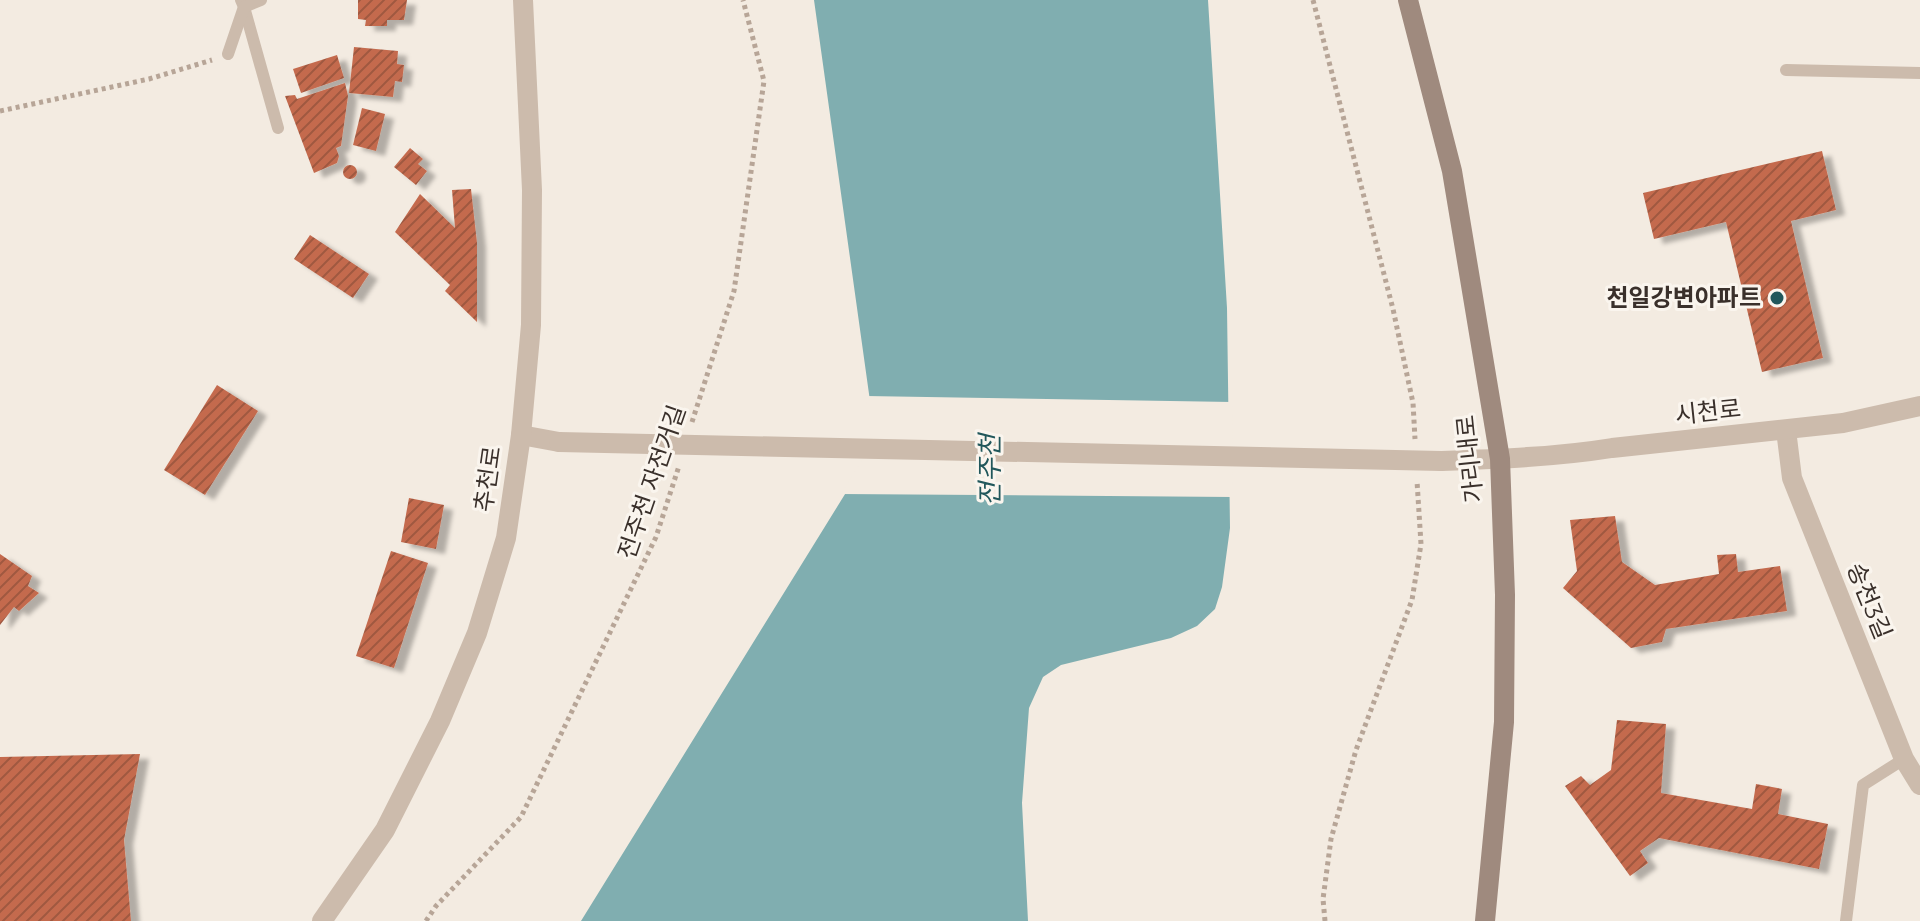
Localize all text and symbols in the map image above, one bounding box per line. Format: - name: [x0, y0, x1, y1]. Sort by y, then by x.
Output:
- place label: 천일강변아파트: [1606, 283, 1761, 312]
- marker: 천일강변아파트: [1768, 289, 1786, 307]
- street label: 시천로: [1673, 394, 1742, 429]
- street label: 전주천 자전거길: [612, 401, 691, 563]
- street label: 가리내로: [1450, 414, 1489, 504]
- water label: 전주천: [974, 431, 1006, 506]
- street label: 추천로: [469, 444, 506, 514]
- street label: 송천3길: [1841, 558, 1898, 643]

